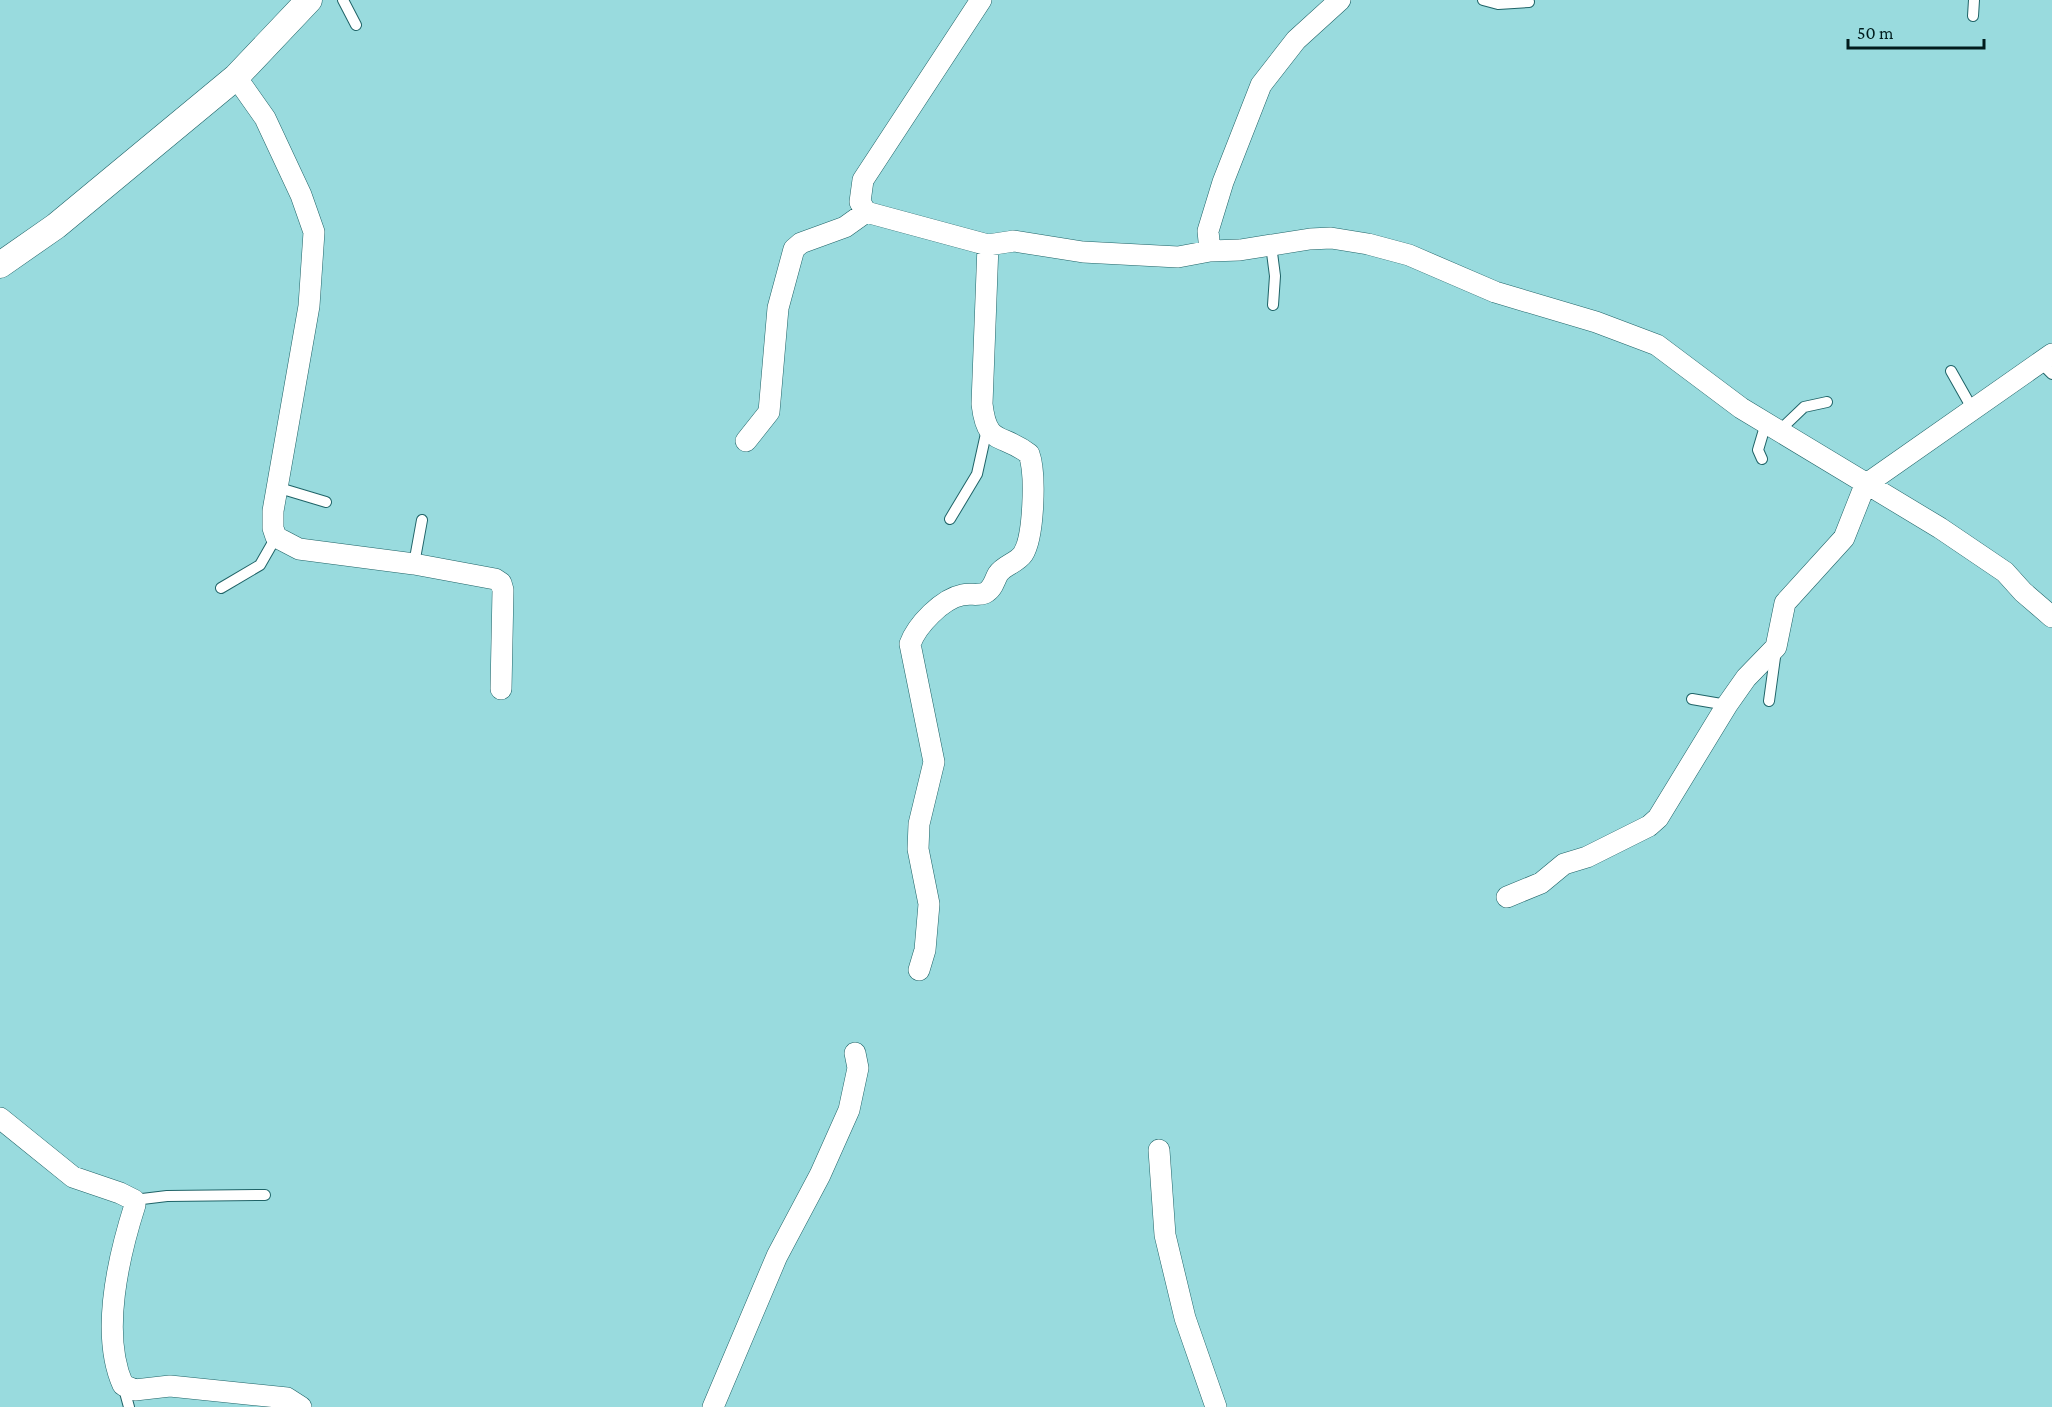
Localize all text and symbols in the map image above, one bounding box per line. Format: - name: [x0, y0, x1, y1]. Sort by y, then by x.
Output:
- scale bar: [1848, 12, 1984, 50]
- text: 50 m: [1857, 23, 1894, 43]

